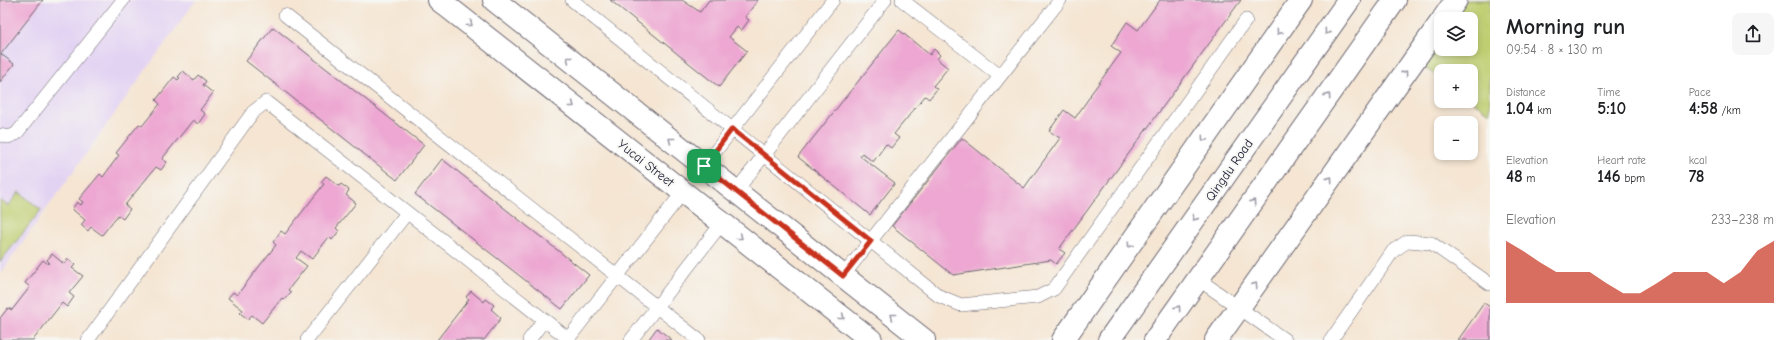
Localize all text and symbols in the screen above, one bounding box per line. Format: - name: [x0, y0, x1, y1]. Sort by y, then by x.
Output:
- map controls: [1434, 12, 1478, 160]
- button: layers: [1434, 12, 1478, 56]
- button: share: [1732, 13, 1774, 55]
- text: Morning run: [1506, 14, 1625, 40]
- one-way arrow: [465, 19, 472, 26]
- one-way arrow: [1276, 28, 1284, 35]
- one-way arrow: [1324, 28, 1332, 35]
- text: 09:54 · 8 × 130 m: [1506, 42, 1603, 57]
- one-way arrow: [566, 57, 573, 64]
- button: +: [1434, 64, 1478, 108]
- one-way arrow: [1400, 70, 1408, 77]
- text: Distance: [1506, 86, 1545, 99]
- text: Time: [1597, 86, 1620, 99]
- text: Pace: [1689, 86, 1711, 99]
- one-way arrow: [1323, 93, 1330, 100]
- text: 1.04: [1506, 99, 1533, 118]
- text: 5:10: [1597, 99, 1626, 118]
- text: 4:58: [1689, 99, 1718, 118]
- one-way arrow: [567, 100, 574, 107]
- text: km: [1533, 104, 1552, 117]
- text: /km: [1718, 104, 1741, 117]
- button: −: [1434, 116, 1478, 160]
- one-way arrow: [1202, 134, 1209, 141]
- street label: Yucai Street: [615, 136, 678, 190]
- street label: Qingdu Road: [1202, 136, 1256, 204]
- one-way arrow: [668, 137, 675, 144]
- pin: [687, 149, 721, 183]
- text: Elevation: [1506, 154, 1548, 167]
- text: Heart rate: [1597, 154, 1646, 167]
- text: kcal: [1689, 154, 1707, 167]
- icon: arrive: [693, 155, 715, 177]
- text: 48: [1506, 167, 1523, 186]
- text: 146: [1597, 167, 1621, 186]
- text: 78: [1689, 167, 1705, 186]
- text: m: [1523, 172, 1535, 185]
- text: bpm: [1621, 172, 1645, 185]
- one-way arrow: [1325, 176, 1333, 183]
- one-way arrow: [1248, 199, 1256, 206]
- text: Elevation: [1506, 212, 1556, 227]
- text: 233–238 m: [1711, 212, 1774, 227]
- one-way arrow: [1192, 214, 1200, 221]
- one-way arrow: [736, 232, 743, 239]
- one-way arrow: [1127, 241, 1135, 248]
- one-way arrow: [1250, 283, 1257, 290]
- one-way arrow: [1173, 305, 1181, 312]
- one-way arrow: [838, 313, 845, 320]
- one-way arrow: [891, 314, 898, 321]

